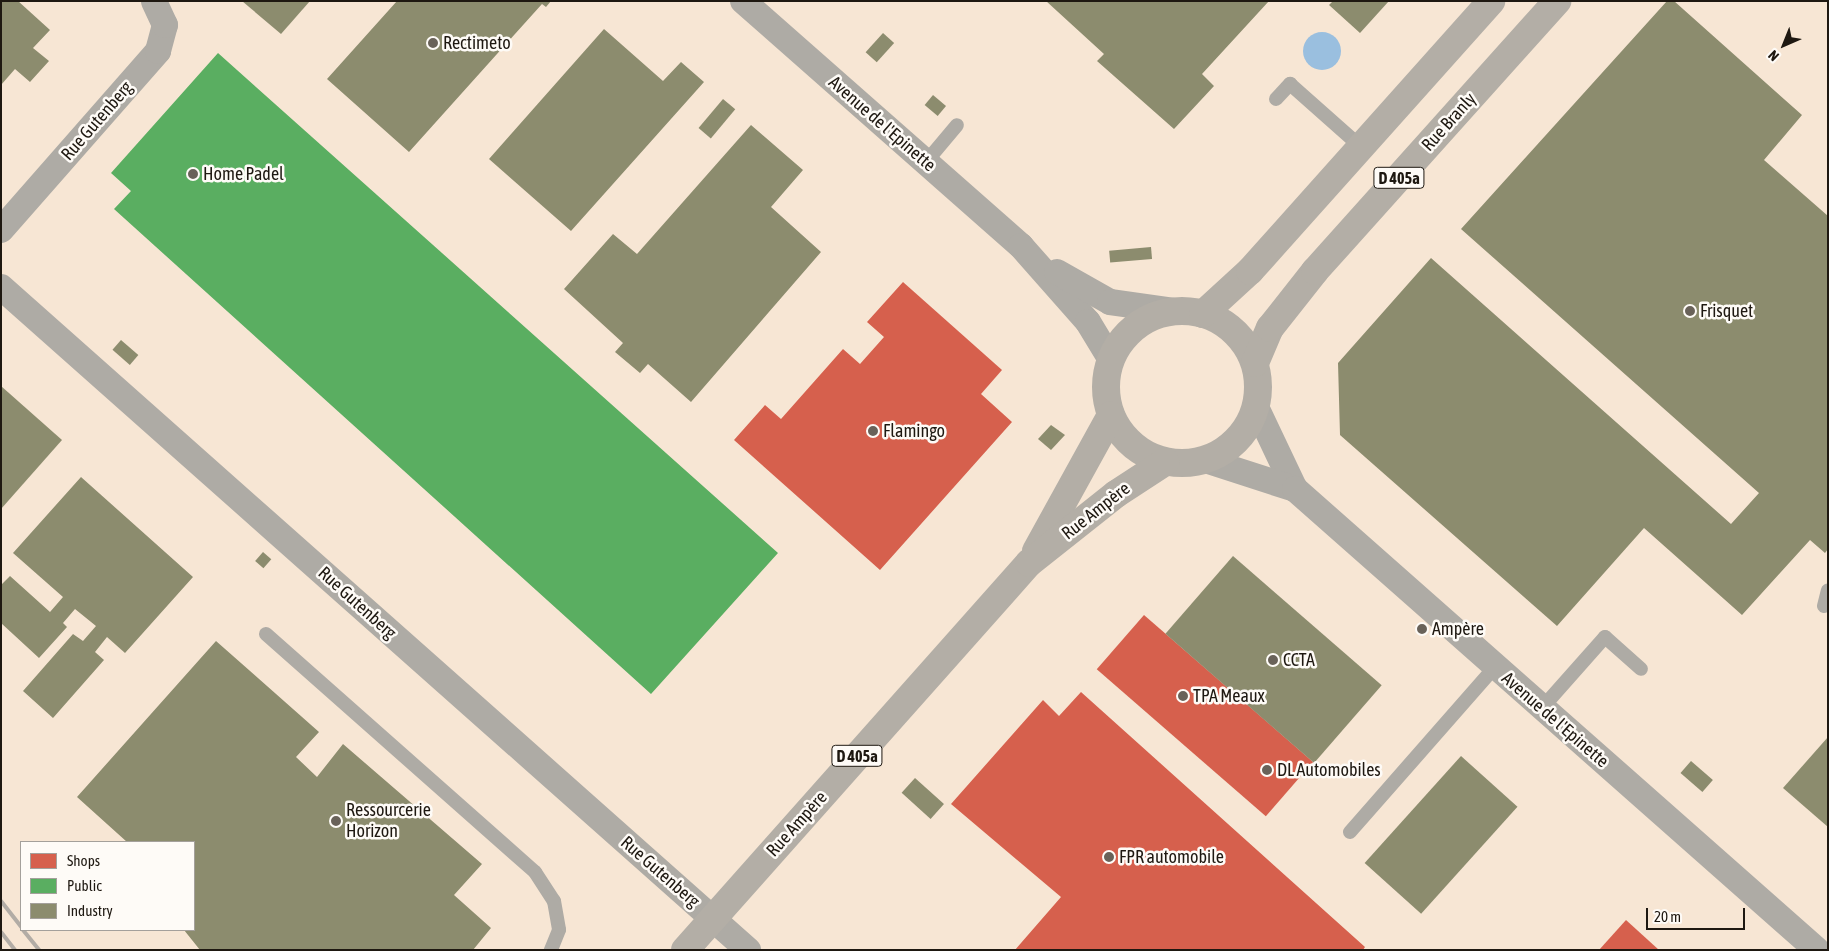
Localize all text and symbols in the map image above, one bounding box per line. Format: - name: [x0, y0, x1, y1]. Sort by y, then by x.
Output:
- north arrow: [1759, 20, 1809, 70]
- place label: Rectimeto: [443, 32, 511, 54]
- marker: Rectimeto: [427, 37, 439, 49]
- text: N: [1765, 47, 1782, 64]
- street label: Avenue de l'Epinette: [824, 72, 940, 176]
- street label: Rue Gutenberg: [57, 77, 137, 165]
- street label: Rue Branly: [1417, 88, 1481, 156]
- place label: Home Padel: [203, 163, 284, 185]
- road number: D 405a: [1373, 164, 1425, 192]
- marker: Home Padel: [187, 168, 199, 180]
- place label: Frisquet: [1700, 300, 1753, 322]
- marker: Frisquet: [1684, 305, 1696, 317]
- place label: Flamingo: [883, 420, 945, 442]
- marker: Flamingo: [867, 425, 879, 437]
- street label: Rue Ampère: [1058, 478, 1134, 544]
- street label: Rue Gutenberg: [313, 562, 401, 644]
- place label: Ampère: [1432, 618, 1484, 640]
- marker: Ampère: [1416, 623, 1428, 635]
- place label: CCTA: [1283, 649, 1315, 671]
- marker: CCTA: [1267, 654, 1279, 666]
- street label: Avenue de l'Epinette: [1497, 668, 1613, 772]
- place label: TPA Meaux: [1193, 685, 1265, 707]
- marker: TPA Meaux: [1177, 690, 1189, 702]
- road number: D 405a: [831, 742, 883, 769]
- place label: DL Automobiles: [1277, 759, 1381, 781]
- marker: DL Automobiles: [1261, 764, 1273, 776]
- street label: Rue Ampère: [762, 787, 832, 861]
- place label: Ressourcerie Horizon: [346, 800, 431, 842]
- marker: Ressourcerie Horizon: [330, 815, 342, 827]
- street label: Rue Gutenberg: [616, 832, 704, 912]
- legend: [20, 841, 195, 931]
- place label: FPR automobile: [1119, 846, 1224, 868]
- marker: FPR automobile: [1103, 851, 1115, 863]
- text: Shops: [67, 852, 100, 869]
- text: Public: [67, 877, 102, 894]
- scale bar: [1649, 898, 1748, 930]
- text: Industry: [67, 902, 113, 919]
- text: 20 m: [1654, 908, 1681, 925]

